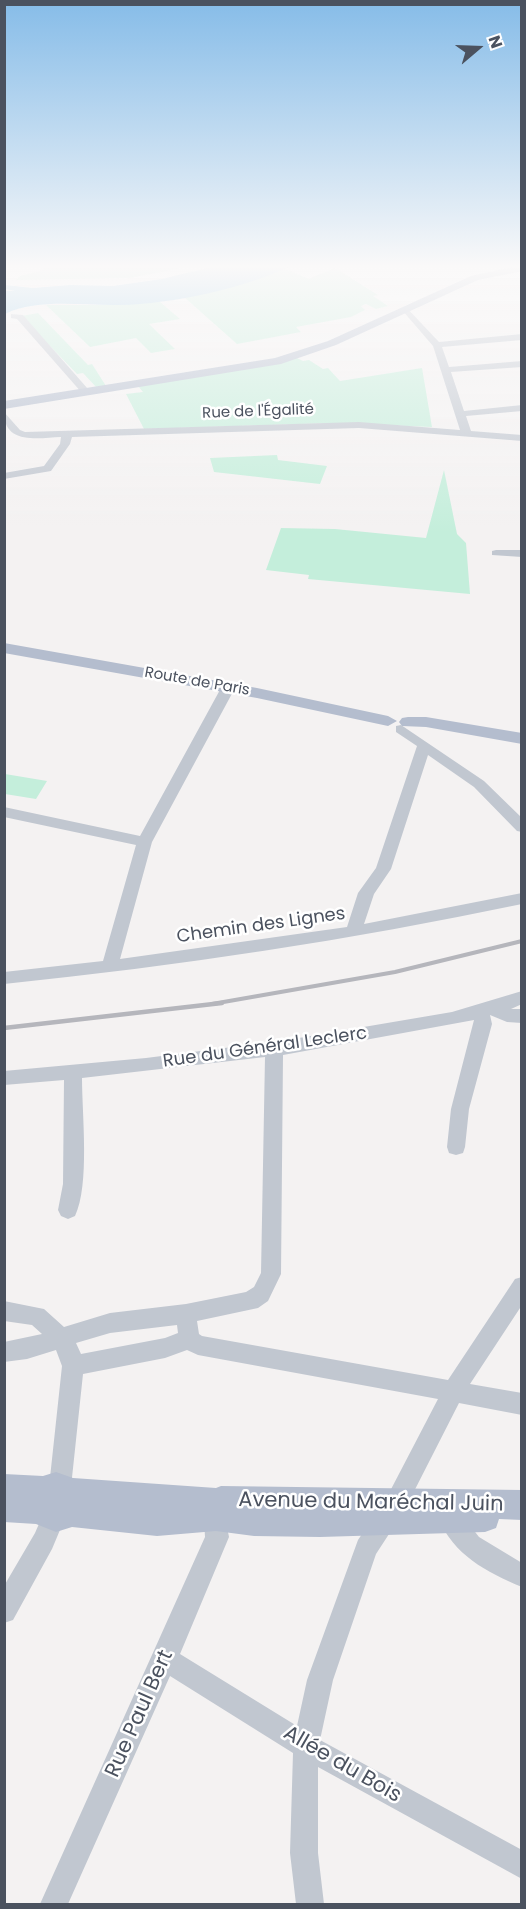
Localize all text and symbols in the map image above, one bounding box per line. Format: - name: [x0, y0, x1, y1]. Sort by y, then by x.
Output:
- north arrow: [448, 18, 508, 78]
- text: N: [483, 33, 508, 51]
- street label: Rue de l'Égalité: [202, 401, 314, 423]
- street label: Route de Paris: [143, 664, 251, 700]
- street label: Chemin des Lignes: [175, 903, 347, 949]
- street label: Rue du Général Leclerc: [162, 1023, 368, 1073]
- street label: Avenue du Maréchal Juin: [238, 1488, 504, 1518]
- street label: Rue Paul Bert: [101, 1646, 179, 1782]
- street label: Allée du Bois: [279, 1721, 405, 1809]

